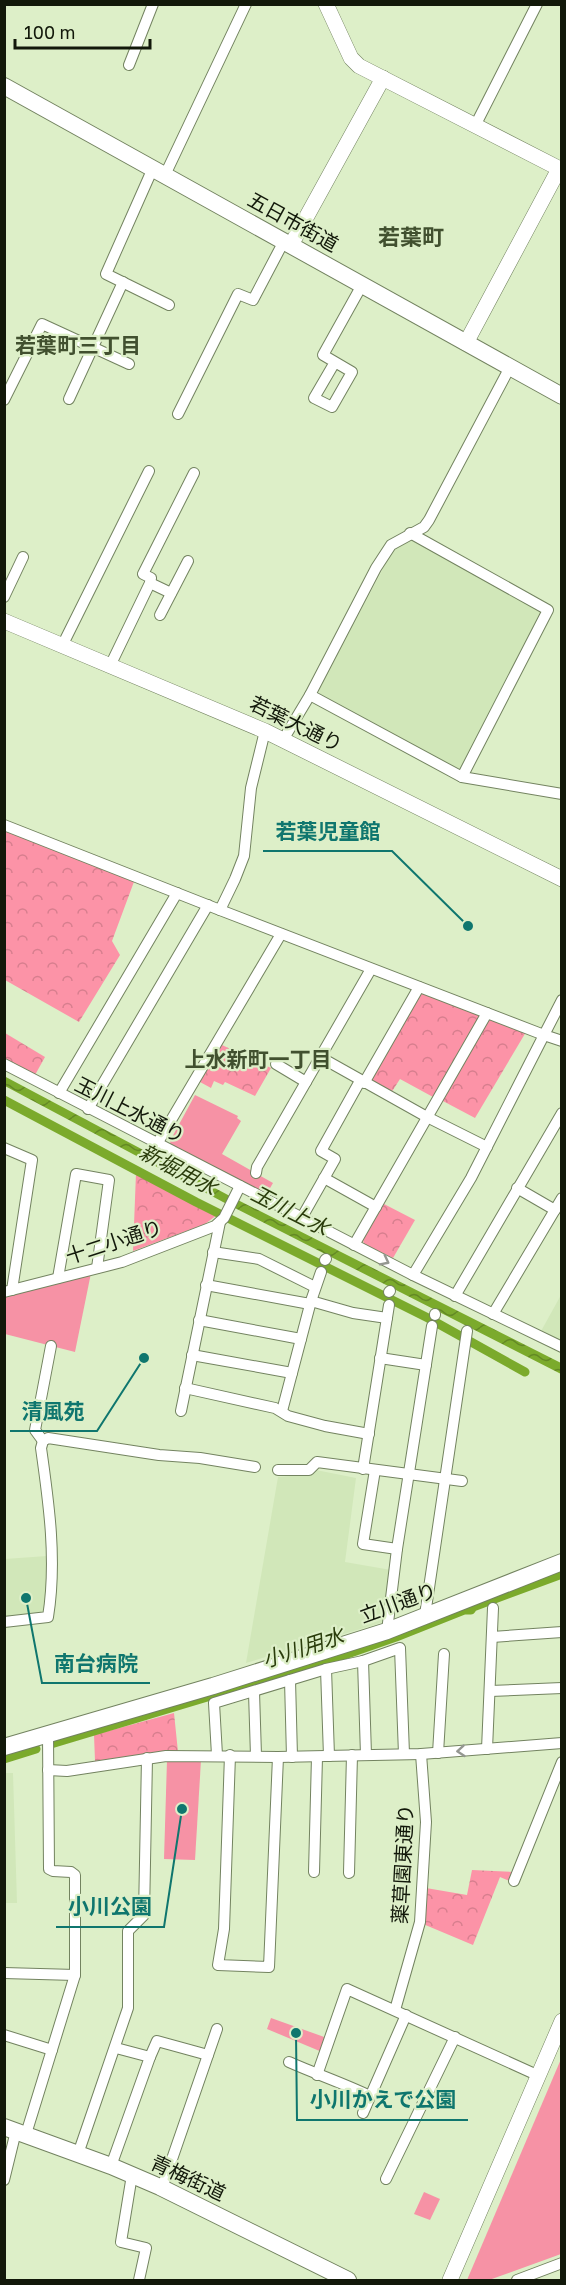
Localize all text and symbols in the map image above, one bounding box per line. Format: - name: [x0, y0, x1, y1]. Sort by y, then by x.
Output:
- scale bar: [15, 12, 150, 50]
- text: 100 m: [24, 21, 75, 43]
- street label: 五日市街道: [244, 186, 343, 256]
- district label: 若葉町: [378, 223, 444, 250]
- district label: 若葉町三丁目: [15, 332, 141, 358]
- street label: 若葉大通り: [246, 690, 347, 756]
- callout: 若葉児童館: [263, 812, 392, 851]
- text: 若葉児童館: [276, 818, 381, 844]
- district label: 上水新町一丁目: [185, 1046, 332, 1072]
- street label: 玉川上水通り: [72, 1071, 189, 1147]
- water label: 新堀用水: [135, 1138, 223, 1201]
- water label: 玉川上水: [247, 1179, 336, 1242]
- street label: 十二小通り: [62, 1214, 165, 1268]
- one-way arrow: [378, 1254, 389, 1265]
- callout: 清風苑: [10, 1392, 97, 1431]
- text: 清風苑: [22, 1398, 85, 1424]
- street label: 立川通り: [356, 1577, 439, 1627]
- water label: 小川用水: [259, 1621, 349, 1672]
- callout: 南台病院: [42, 1644, 150, 1683]
- text: 南台病院: [54, 1650, 138, 1676]
- one-way arrow: [457, 1744, 466, 1757]
- street label: 薬草園東通り: [387, 1803, 417, 1924]
- callout: 小川公園: [56, 1888, 164, 1927]
- text: 小川公園: [68, 1893, 152, 1919]
- callout: 小川かえで公園: [297, 2081, 468, 2120]
- text: 小川かえで公園: [310, 2086, 456, 2112]
- street label: 青梅街道: [147, 2149, 230, 2205]

